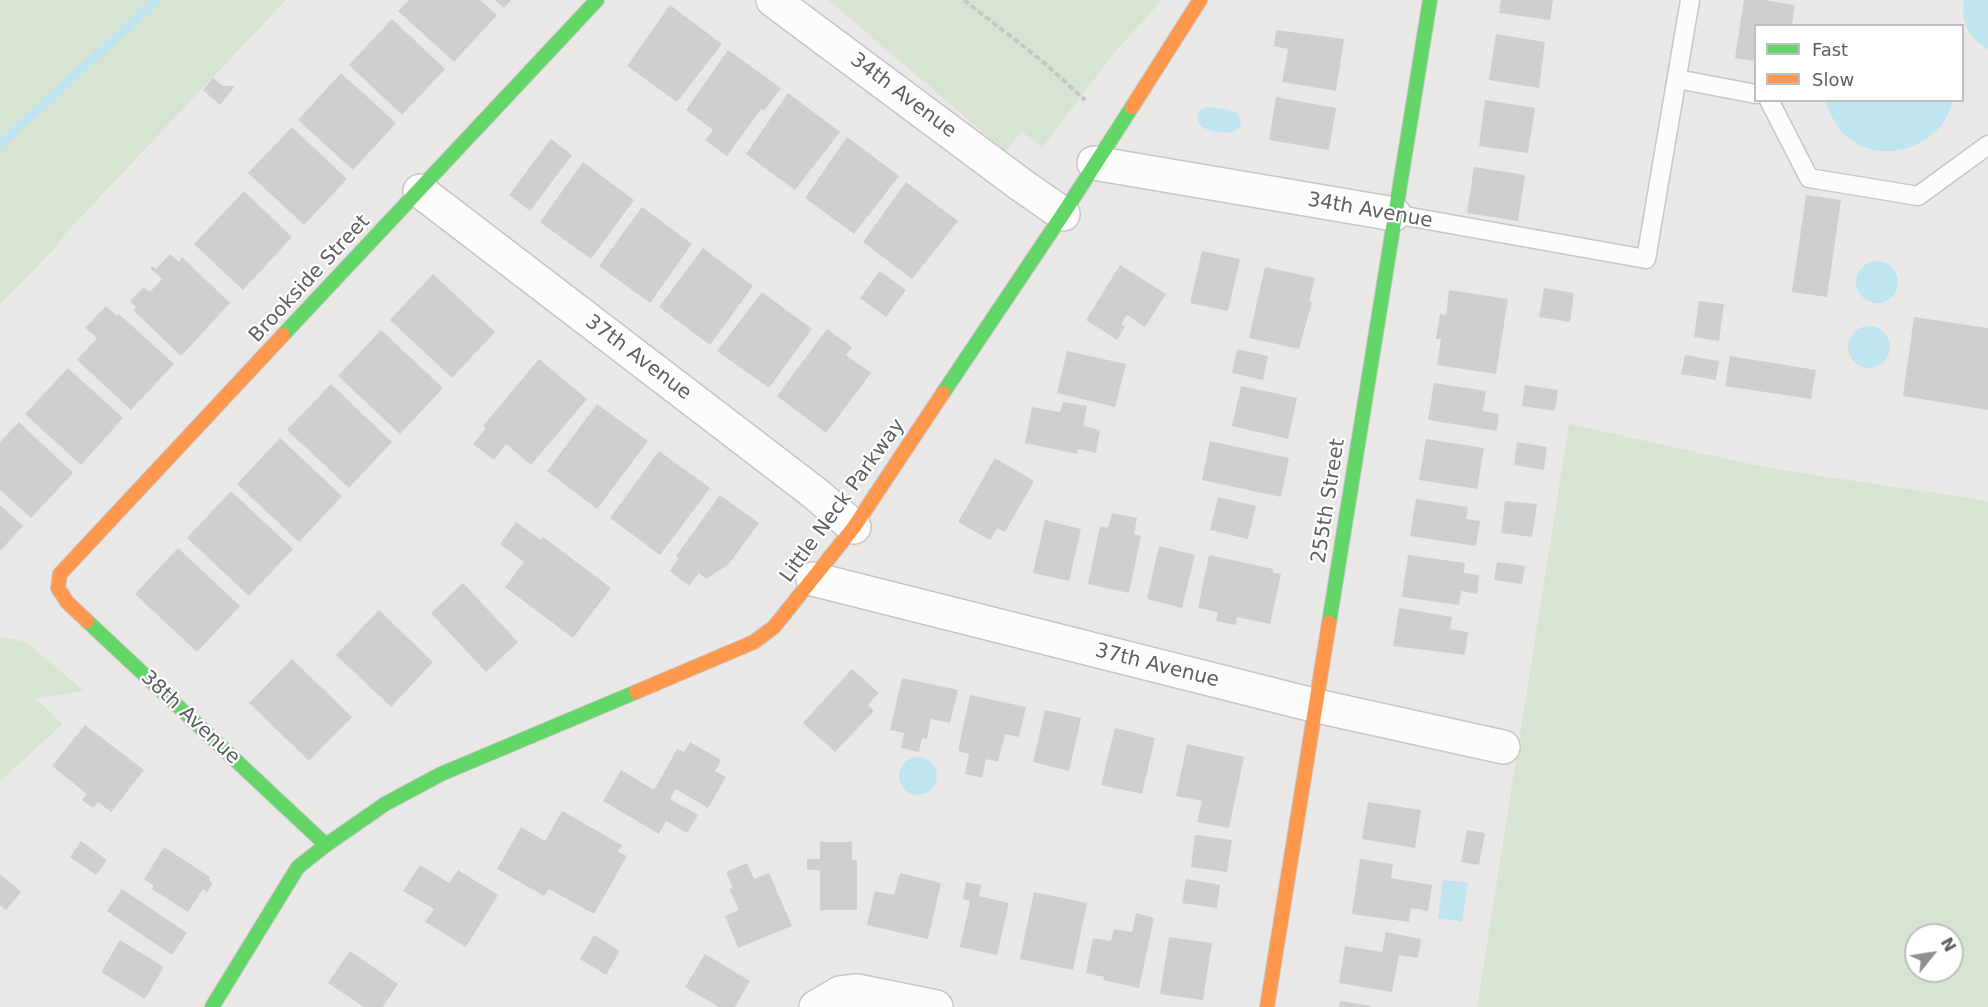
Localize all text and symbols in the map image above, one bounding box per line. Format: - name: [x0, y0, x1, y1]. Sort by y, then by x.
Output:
- legend: [1754, 24, 1964, 102]
- text: Fast: [1812, 39, 1848, 60]
- street label: 34th Avenue: [845, 48, 961, 144]
- text: Slow: [1812, 69, 1854, 90]
- street label: 34th Avenue: [1306, 188, 1434, 234]
- street label: Brookside Street: [245, 210, 375, 348]
- street label: 37th Avenue: [580, 310, 696, 406]
- street label: Little Neck Parkway: [776, 414, 910, 588]
- street label: 255th Street: [1307, 437, 1351, 565]
- street label: 37th Avenue: [1093, 639, 1221, 693]
- street label: 38th Avenue: [136, 666, 244, 770]
- north arrow: [1904, 923, 1964, 983]
- text: N: [1937, 934, 1960, 955]

